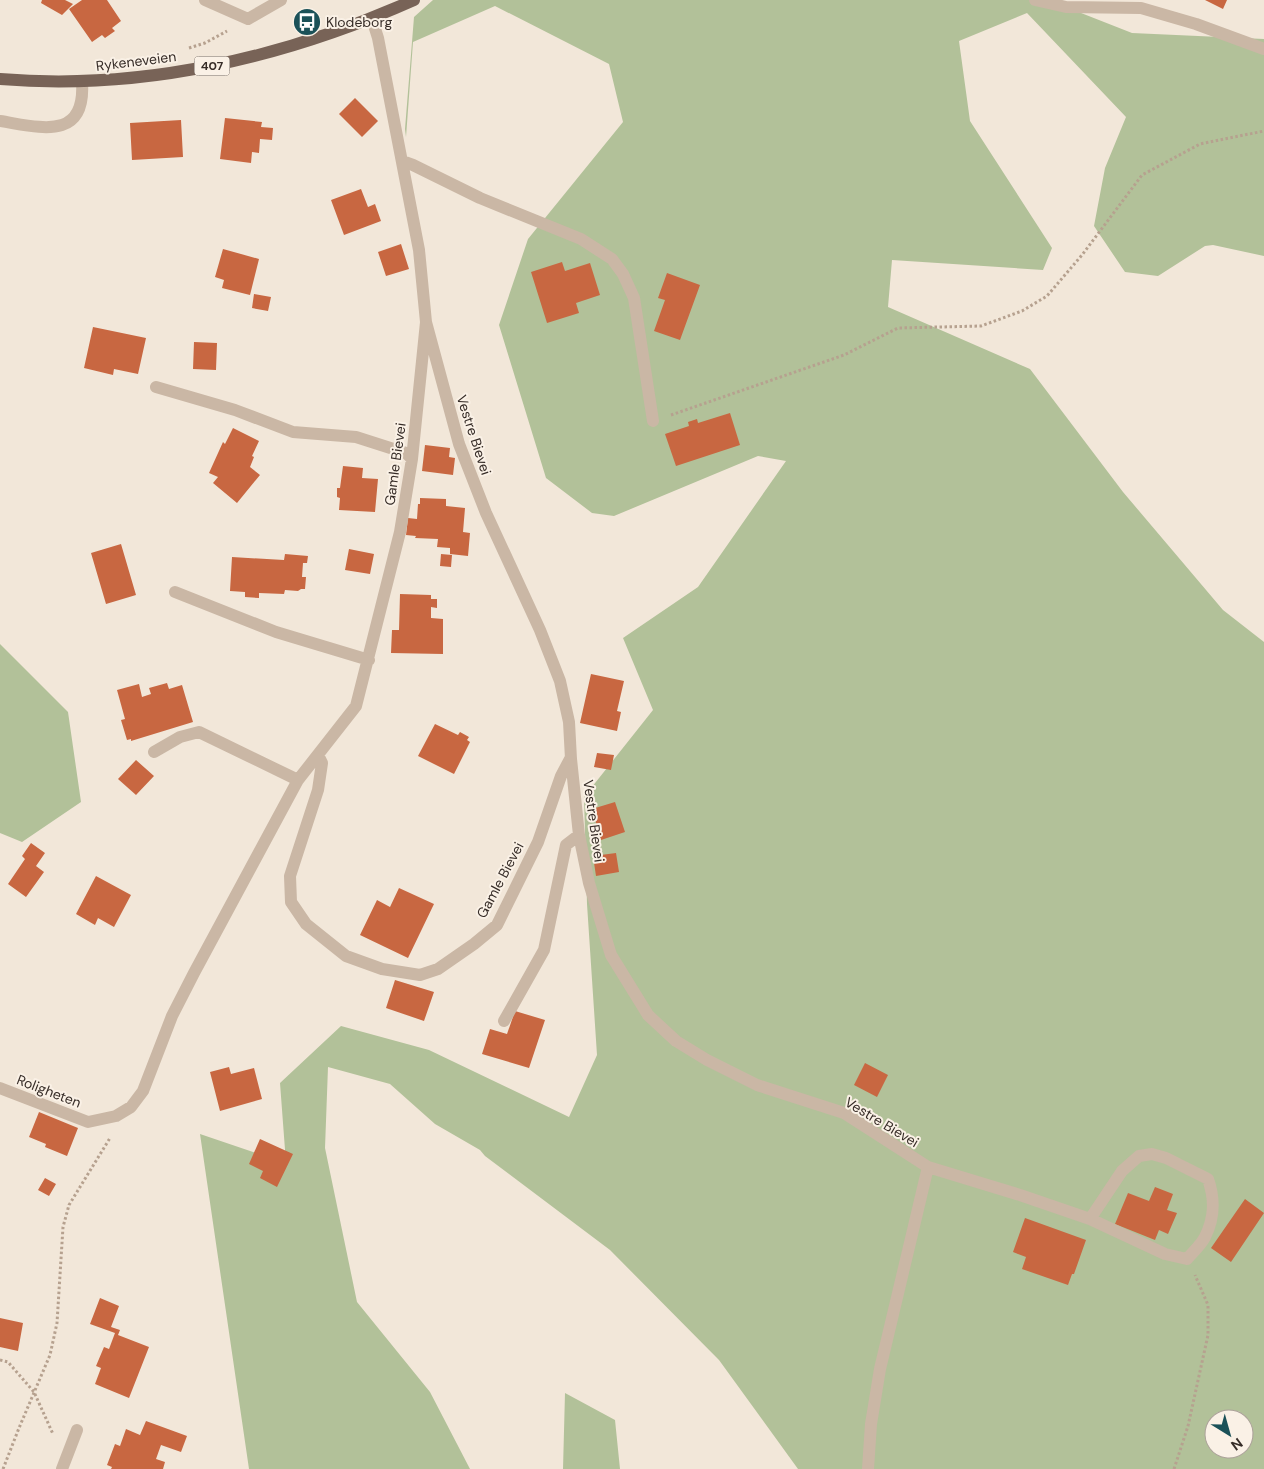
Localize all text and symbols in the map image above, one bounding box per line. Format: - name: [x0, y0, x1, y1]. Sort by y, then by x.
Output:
- bus stop icon: Klodeborg: [292, 7, 322, 37]
- place label: Klodeborg: [326, 13, 392, 31]
- street label: Rykeneveien: [95, 47, 177, 75]
- road number: 407: [194, 56, 230, 76]
- street label: Vestre Bievei: [453, 393, 495, 477]
- street label: Gamle Bievei: [380, 421, 410, 507]
- street label: Vestre Bievei: [579, 779, 609, 863]
- street label: Gamle Bievei: [472, 839, 528, 921]
- street label: Roligheten: [14, 1070, 84, 1112]
- street label: Vestre Bievei: [842, 1093, 922, 1151]
- north arrow: [1204, 1409, 1254, 1459]
- text: N: [1227, 1434, 1246, 1455]

